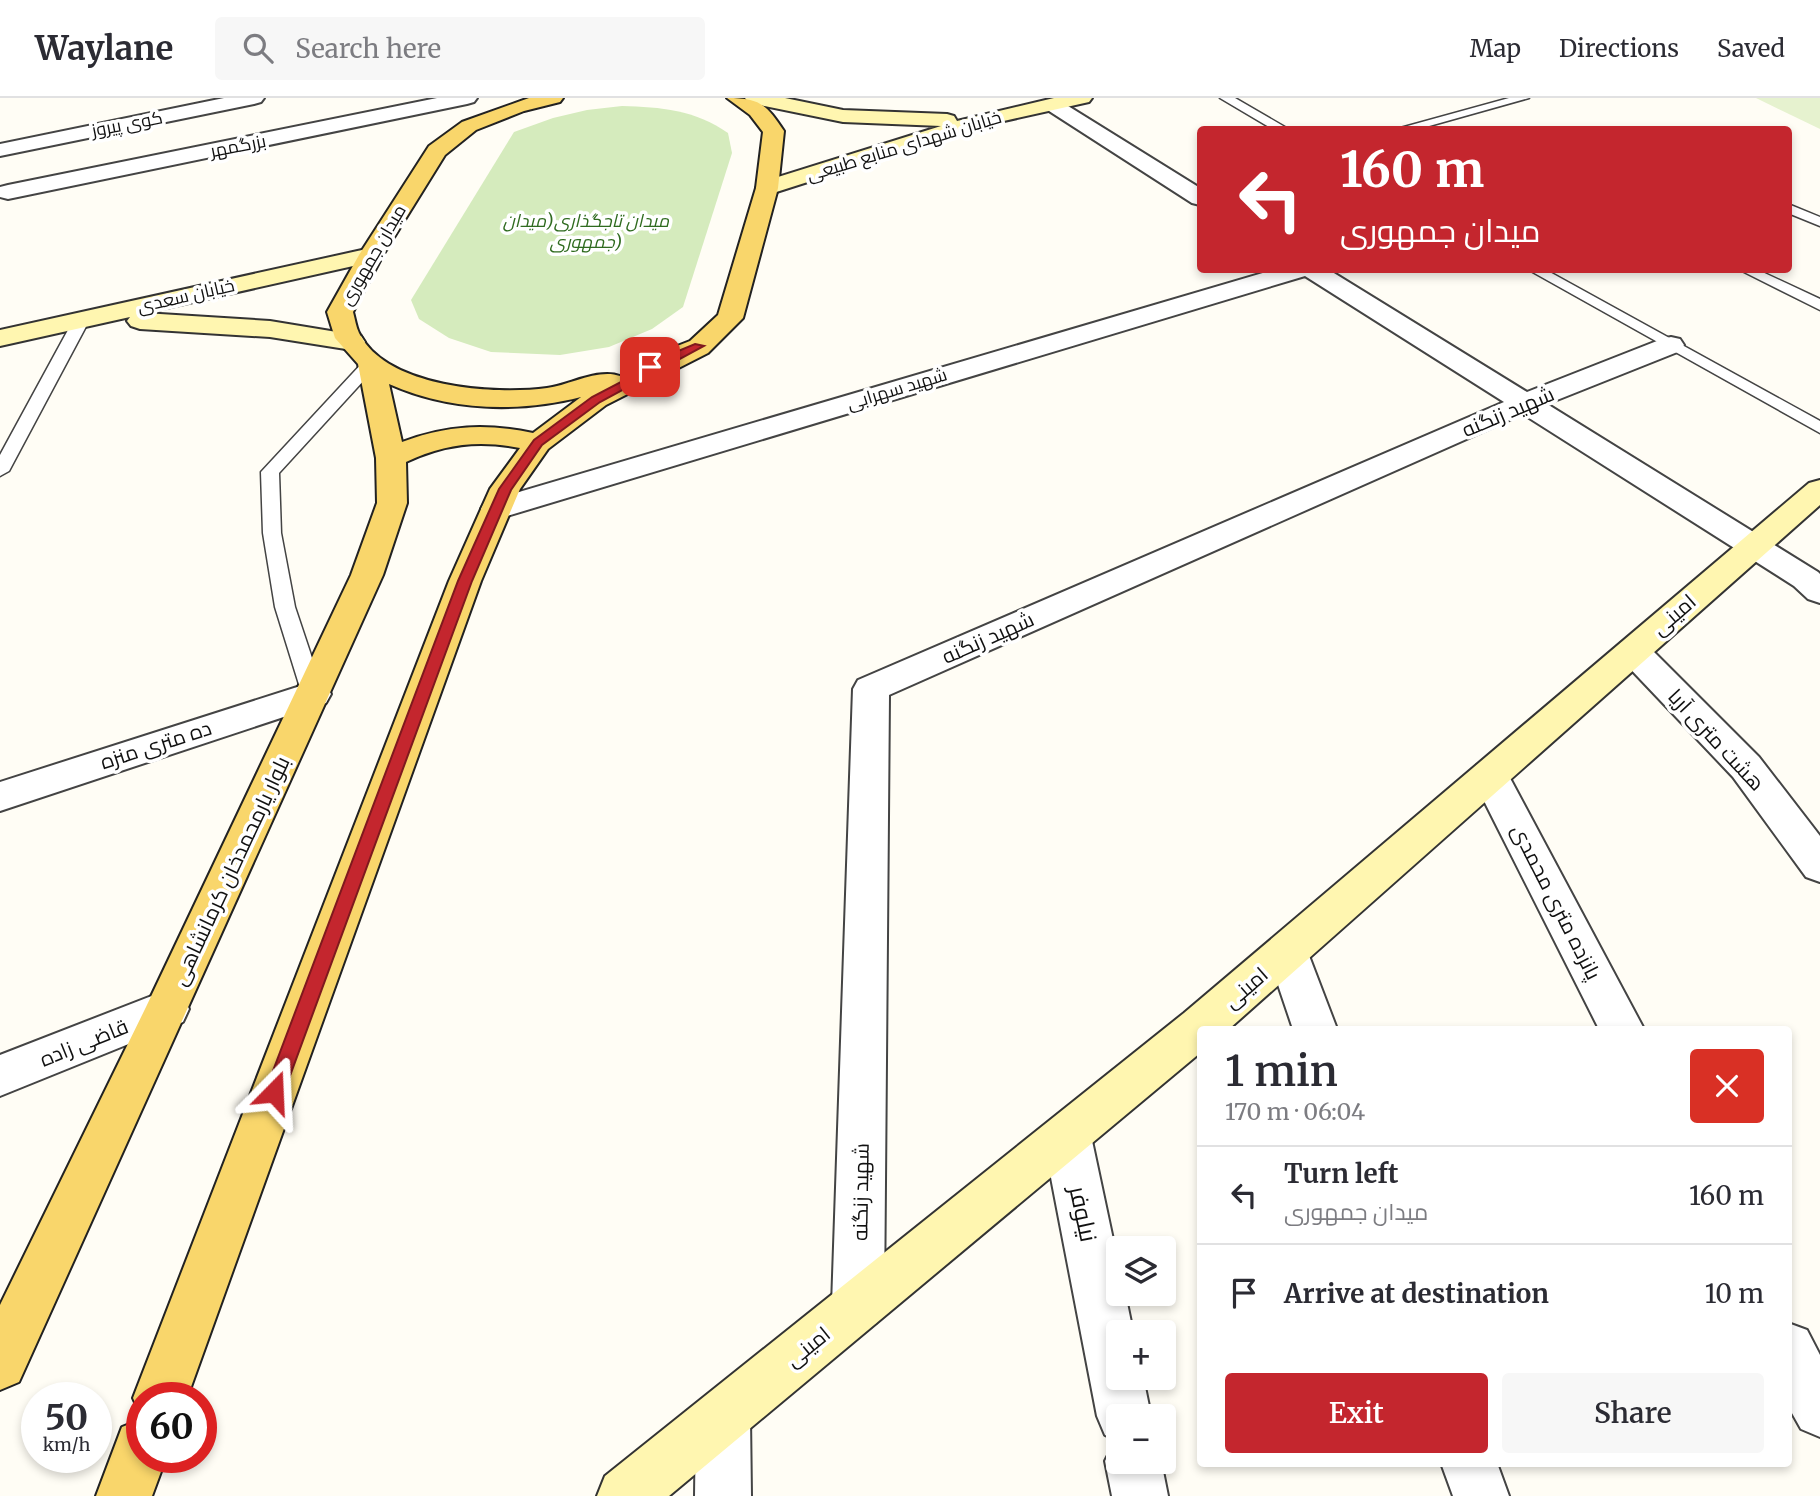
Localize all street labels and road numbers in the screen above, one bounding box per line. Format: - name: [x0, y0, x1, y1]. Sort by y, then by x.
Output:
- street label: کوی پیروز: [88, 105, 165, 143]
- street label: خیابان شهدای منابع طبیعی: [804, 105, 1004, 187]
- street label: بزرگمهر: [207, 129, 268, 162]
- street label: میدان جمهوری: [334, 200, 411, 309]
- street label: خیابان سعدی: [135, 273, 237, 318]
- street label: شهید سهرابی: [844, 362, 950, 415]
- street label: شهید زنگنه: [1457, 380, 1558, 443]
- street label: امینی: [1646, 588, 1701, 641]
- street label: شهید زنگنه: [938, 605, 1038, 670]
- street label: هشت متری آریا: [1662, 683, 1770, 796]
- street label: ده متری منزه: [97, 714, 215, 775]
- street label: بلوار یارمحمدخان کرمانشاهی: [165, 752, 296, 990]
- street label: پانزده متری محمدی: [1505, 819, 1608, 985]
- street label: امینی: [1218, 961, 1273, 1014]
- street label: قاضی زاده: [36, 1013, 132, 1073]
- street label: شهید زنگنه: [846, 1143, 875, 1241]
- street label: نیلوفر: [1062, 1181, 1105, 1245]
- street label: امینی: [780, 1320, 836, 1373]

